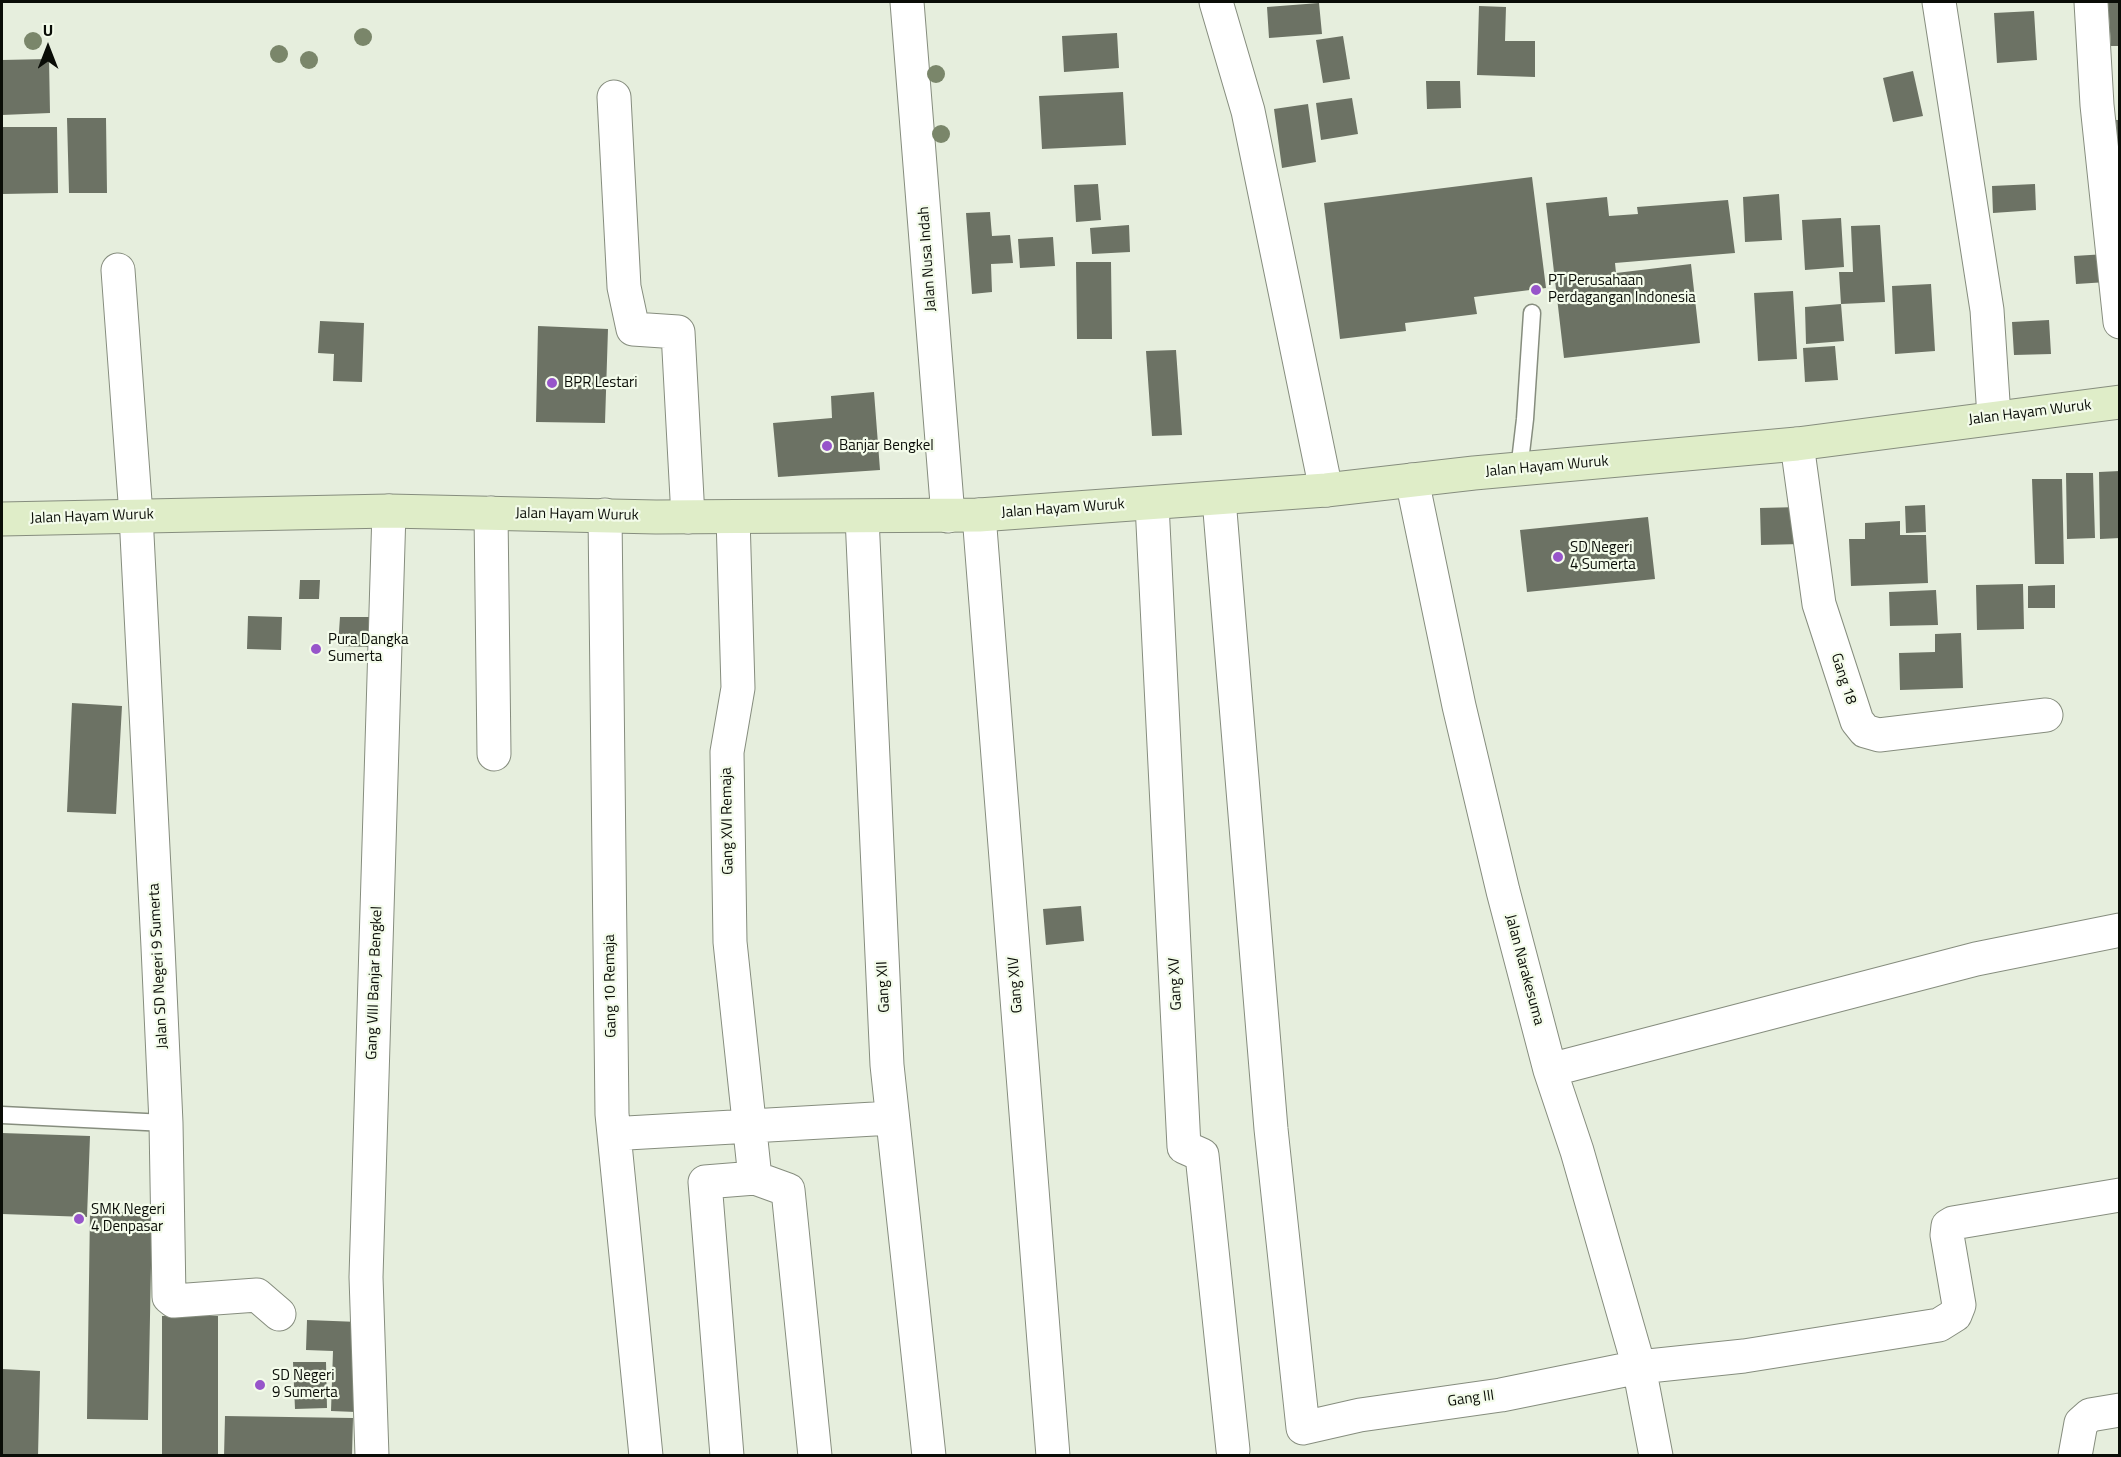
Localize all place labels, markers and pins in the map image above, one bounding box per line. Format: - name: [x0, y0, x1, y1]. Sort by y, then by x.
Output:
- place label: PT Perusahaan Perdagangan Indonesia: [1548, 272, 1696, 307]
- marker: PT Perusahaan Perdagangan Indonesia: [1529, 283, 1543, 297]
- place label: BPR Lestari: [564, 374, 638, 392]
- marker: BPR Lestari: [545, 376, 559, 390]
- place label: Banjar Bengkel: [839, 437, 934, 455]
- marker: Banjar Bengkel: [820, 439, 834, 453]
- place label: SD Negeri 4 Sumerta: [1570, 539, 1636, 574]
- marker: SD Negeri 4 Sumerta: [1551, 550, 1565, 564]
- place label: Pura Dangka Sumerta: [328, 631, 408, 666]
- marker: Pura Dangka Sumerta: [309, 642, 323, 656]
- place label: SMK Negeri 4 Denpasar: [91, 1201, 165, 1236]
- marker: SMK Negeri 4 Denpasar: [72, 1212, 86, 1226]
- place label: SD Negeri 9 Sumerta: [272, 1367, 338, 1402]
- marker: SD Negeri 9 Sumerta: [253, 1378, 267, 1392]

